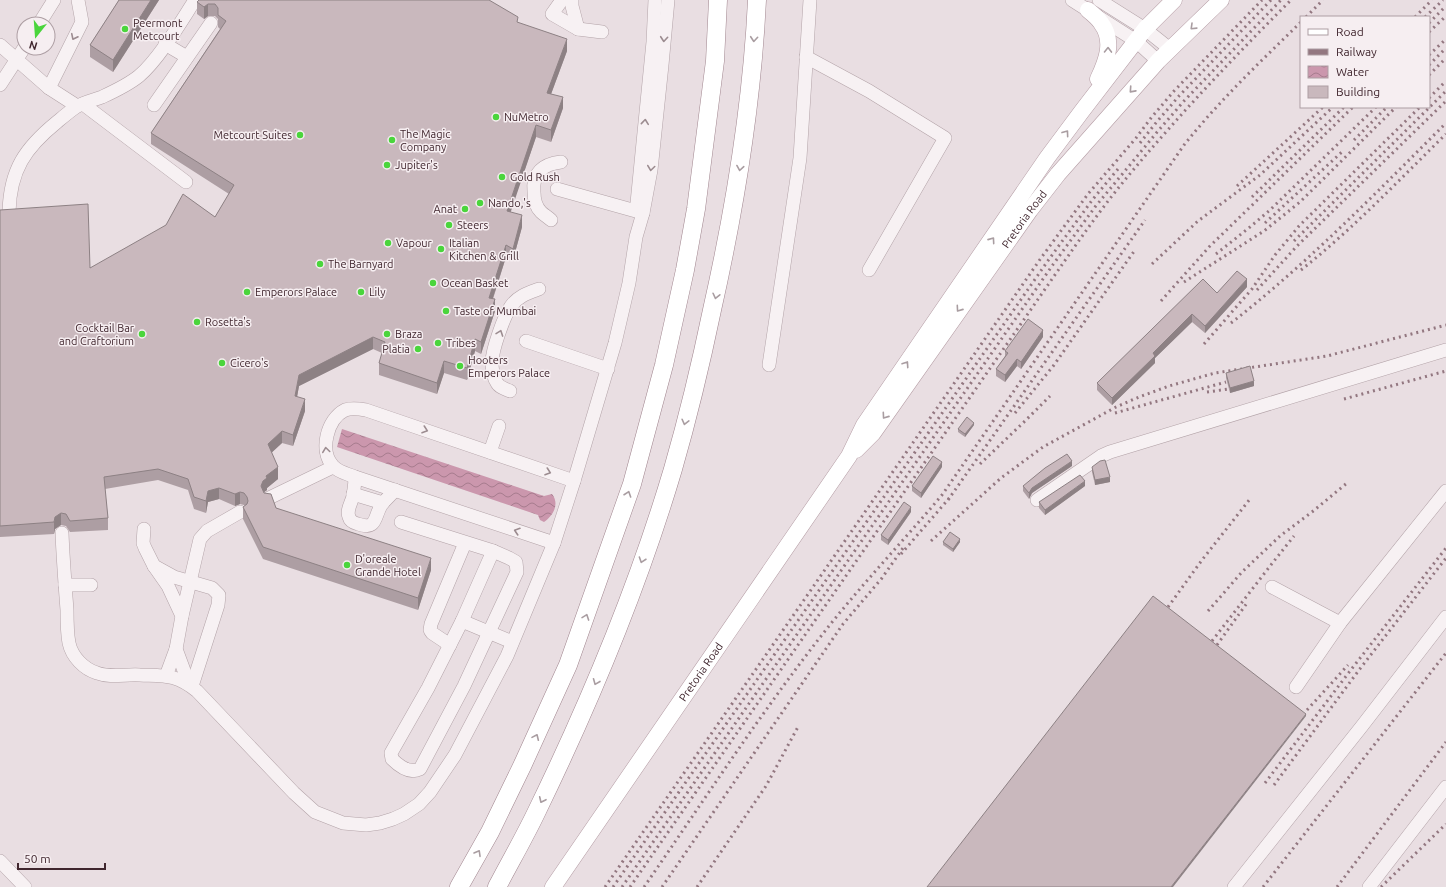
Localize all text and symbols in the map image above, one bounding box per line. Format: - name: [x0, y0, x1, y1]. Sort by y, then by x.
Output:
- north arrow: [16, 16, 56, 56]
- legend: [1300, 16, 1430, 108]
- place label: Peermont Metcourt: [133, 17, 183, 42]
- one-way arrow: [1190, 22, 1198, 30]
- marker: Peermont Metcourt: [120, 24, 130, 34]
- text: Road: [1336, 25, 1364, 38]
- one-way arrow: [71, 33, 79, 40]
- one-way arrow: [660, 36, 669, 42]
- one-way arrow: [750, 36, 759, 42]
- text: N: [27, 39, 39, 53]
- text: Railway: [1336, 45, 1377, 58]
- one-way arrow: [1103, 47, 1112, 53]
- text: Water: [1336, 65, 1369, 78]
- one-way arrow: [1130, 85, 1137, 92]
- text: Building: [1336, 85, 1380, 98]
- place label: NuMetro: [504, 111, 549, 123]
- marker: NuMetro: [491, 112, 501, 122]
- one-way arrow: [640, 119, 649, 125]
- place label: The Magic Company: [400, 128, 450, 153]
- place label: Metcourt Suites: [213, 129, 292, 141]
- marker: Metcourt Suites: [295, 130, 305, 140]
- one-way arrow: [1061, 130, 1069, 137]
- marker: The Magic Company: [387, 135, 397, 145]
- place label: Jupiter's: [395, 159, 438, 171]
- marker: Jupiter's: [382, 160, 392, 170]
- one-way arrow: [647, 165, 656, 171]
- one-way arrow: [736, 165, 745, 171]
- place label: Gold Rush: [510, 171, 560, 183]
- marker: Gold Rush: [497, 172, 507, 182]
- street label: Pretoria Road: [999, 188, 1049, 250]
- place label: Nando,'s: [488, 197, 531, 209]
- marker: Nando,'s: [475, 198, 485, 208]
- place label: Anat: [434, 203, 458, 215]
- marker: Anat: [460, 204, 470, 214]
- place label: Steers: [457, 219, 488, 231]
- marker: Steers: [444, 220, 454, 230]
- place label: Vapour: [396, 237, 433, 249]
- place label: Italian Kitchen & Grill: [449, 237, 519, 262]
- one-way arrow: [987, 237, 994, 244]
- marker: Vapour: [383, 238, 393, 248]
- marker: Italian Kitchen & Grill: [436, 244, 446, 254]
- place label: The Barnyard: [328, 258, 394, 270]
- marker: The Barnyard: [315, 259, 325, 269]
- place label: Ocean Basket: [441, 277, 509, 289]
- marker: Ocean Basket: [428, 278, 438, 288]
- place label: Emperors Palace: [255, 286, 337, 298]
- place label: Lily: [369, 286, 386, 298]
- marker: Emperors Palace: [242, 287, 252, 297]
- marker: Lily: [356, 287, 366, 297]
- one-way arrow: [712, 293, 720, 299]
- place label: Taste of Mumbai: [454, 305, 536, 317]
- one-way arrow: [957, 305, 964, 312]
- marker: Taste of Mumbai: [441, 306, 451, 316]
- place label: Rosetta's: [205, 316, 251, 328]
- marker: Rosetta's: [192, 317, 202, 327]
- place label: Cocktail Bar and Craftorium: [59, 322, 135, 347]
- place label: Braza: [395, 328, 423, 340]
- marker: Cocktail Bar and Craftorium: [137, 329, 147, 339]
- marker: Braza: [382, 329, 392, 339]
- one-way arrow: [495, 330, 503, 337]
- place label: Tribes: [446, 337, 476, 349]
- marker: Tribes: [433, 338, 443, 348]
- place label: Platia: [382, 343, 410, 355]
- marker: Platia: [413, 344, 423, 354]
- place label: Hooters Emperors Palace: [468, 354, 550, 379]
- place label: Cicero's: [230, 357, 269, 369]
- marker: Cicero's: [217, 358, 227, 368]
- marker: Hooters Emperors Palace: [455, 361, 465, 371]
- one-way arrow: [901, 361, 909, 368]
- one-way arrow: [882, 412, 890, 419]
- one-way arrow: [681, 418, 690, 425]
- one-way arrow: [422, 425, 429, 433]
- one-way arrow: [322, 446, 331, 453]
- one-way arrow: [545, 467, 552, 476]
- one-way arrow: [624, 490, 632, 497]
- one-way arrow: [514, 527, 521, 535]
- place label: D'oreale Grande Hotel: [355, 553, 421, 578]
- one-way arrow: [639, 557, 647, 564]
- marker: D'oreale Grande Hotel: [342, 560, 352, 570]
- one-way arrow: [581, 613, 590, 620]
- street label: Pretoria Road: [677, 640, 725, 703]
- one-way arrow: [592, 678, 600, 685]
- one-way arrow: [531, 733, 539, 741]
- one-way arrow: [539, 796, 547, 803]
- scale bar: [18, 845, 105, 871]
- one-way arrow: [474, 850, 481, 857]
- text: 50 m: [24, 852, 51, 865]

